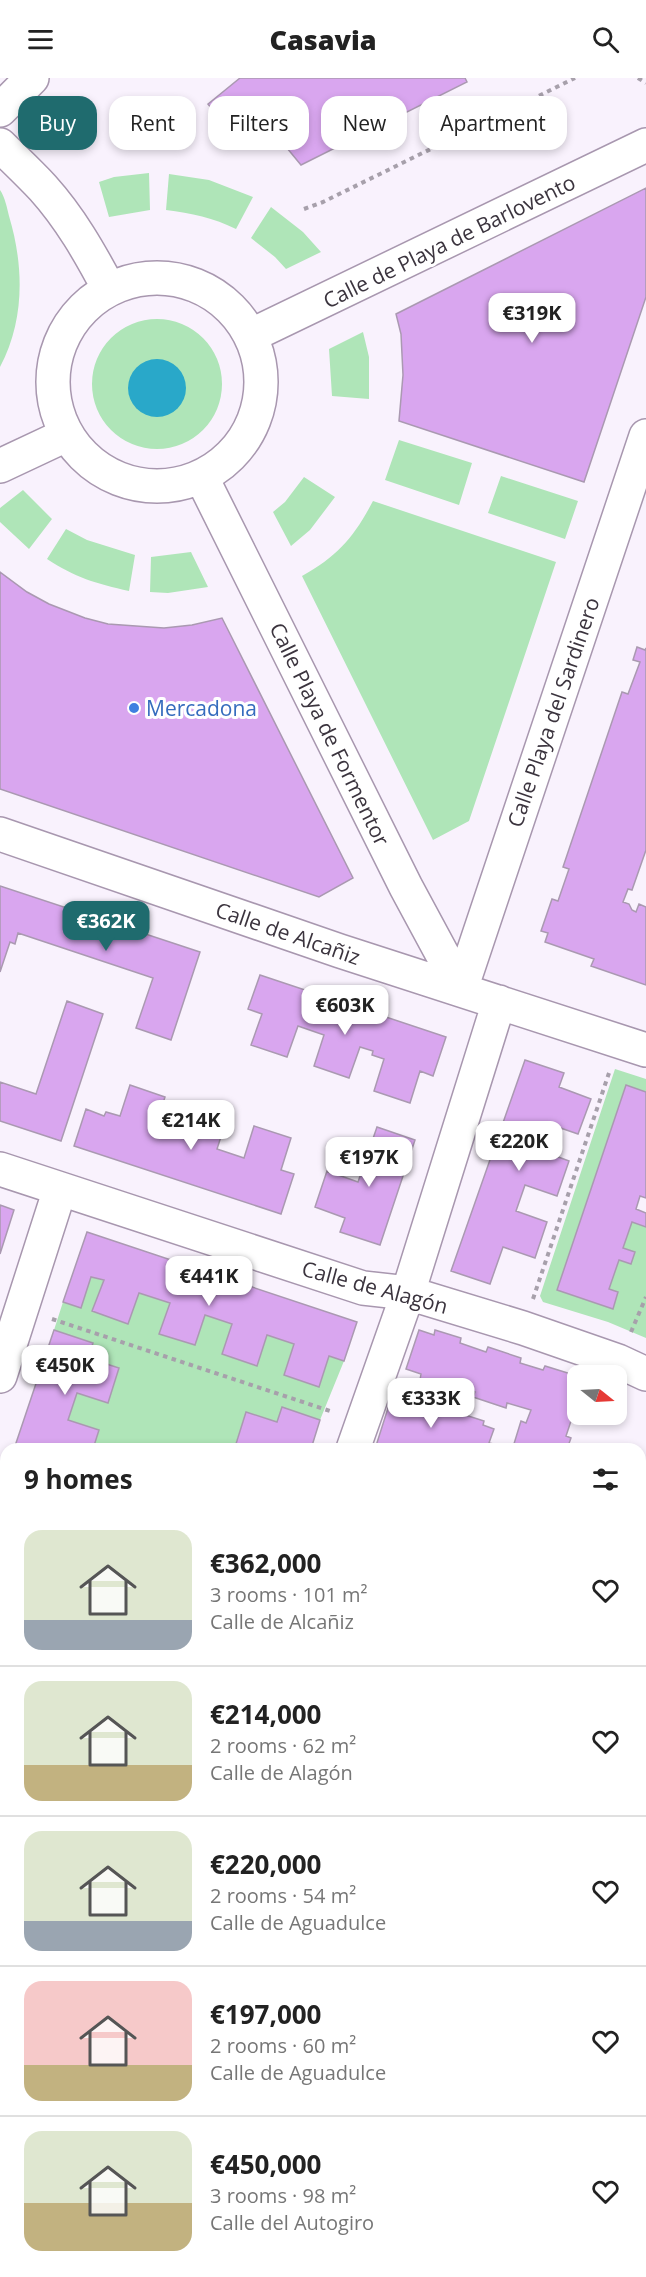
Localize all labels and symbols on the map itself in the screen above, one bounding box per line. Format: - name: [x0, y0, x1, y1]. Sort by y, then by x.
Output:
- street label: Calle de Playa de Barlovento: [318, 168, 580, 314]
- pin: €319K: [490, 293, 574, 344]
- street label: Calle Playa del Sardinero: [500, 593, 606, 831]
- street label: Calle Playa de Formentor: [264, 618, 396, 851]
- place label: Mercadona: [146, 694, 257, 722]
- marker: Mercadona: [127, 701, 141, 715]
- street label: Calle de Alcañiz: [212, 895, 364, 971]
- pin: €362K: [64, 901, 148, 952]
- pin: €603K: [303, 985, 387, 1036]
- pin: €214K: [149, 1100, 233, 1151]
- pin: €220K: [477, 1121, 561, 1172]
- pin: €197K: [327, 1137, 411, 1188]
- street label: Calle de Alagón: [299, 1254, 451, 1320]
- pin: €441K: [167, 1256, 251, 1307]
- pin: €450K: [23, 1345, 107, 1396]
- north arrow: [567, 1365, 627, 1425]
- pin: €333K: [389, 1378, 473, 1429]

